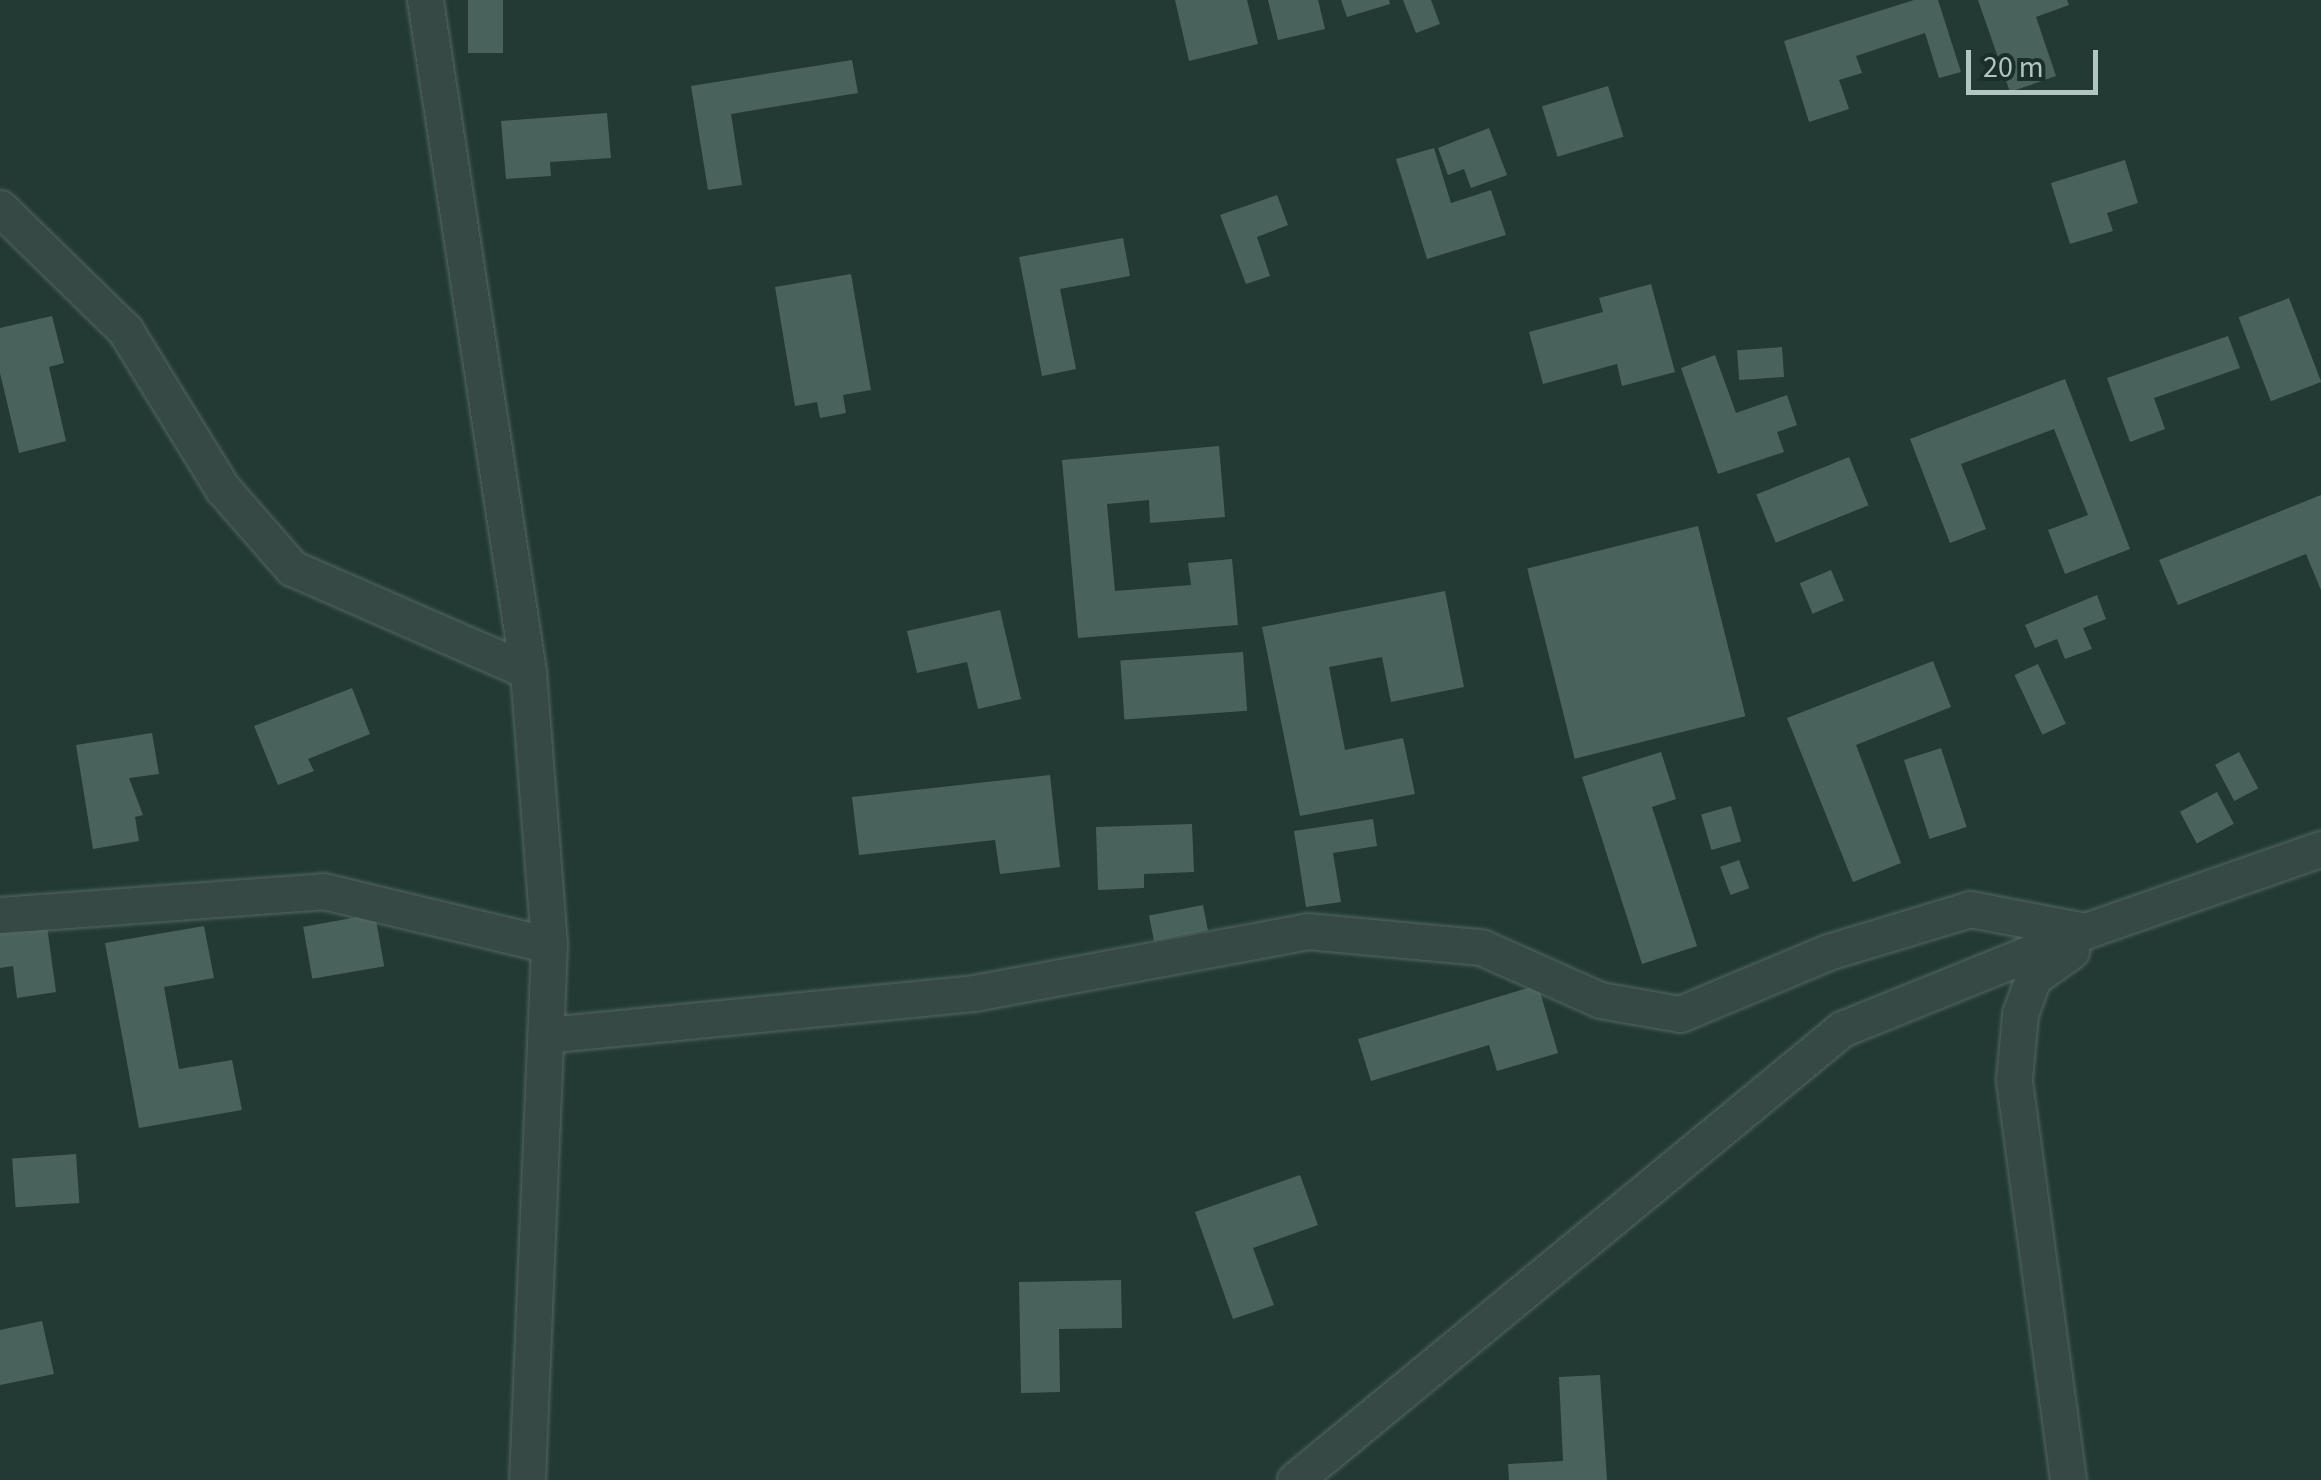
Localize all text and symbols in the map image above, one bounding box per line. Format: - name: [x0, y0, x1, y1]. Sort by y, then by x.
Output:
- scale bar: [1971, 30, 2104, 92]
- text: 20 m: [1983, 46, 2044, 89]

